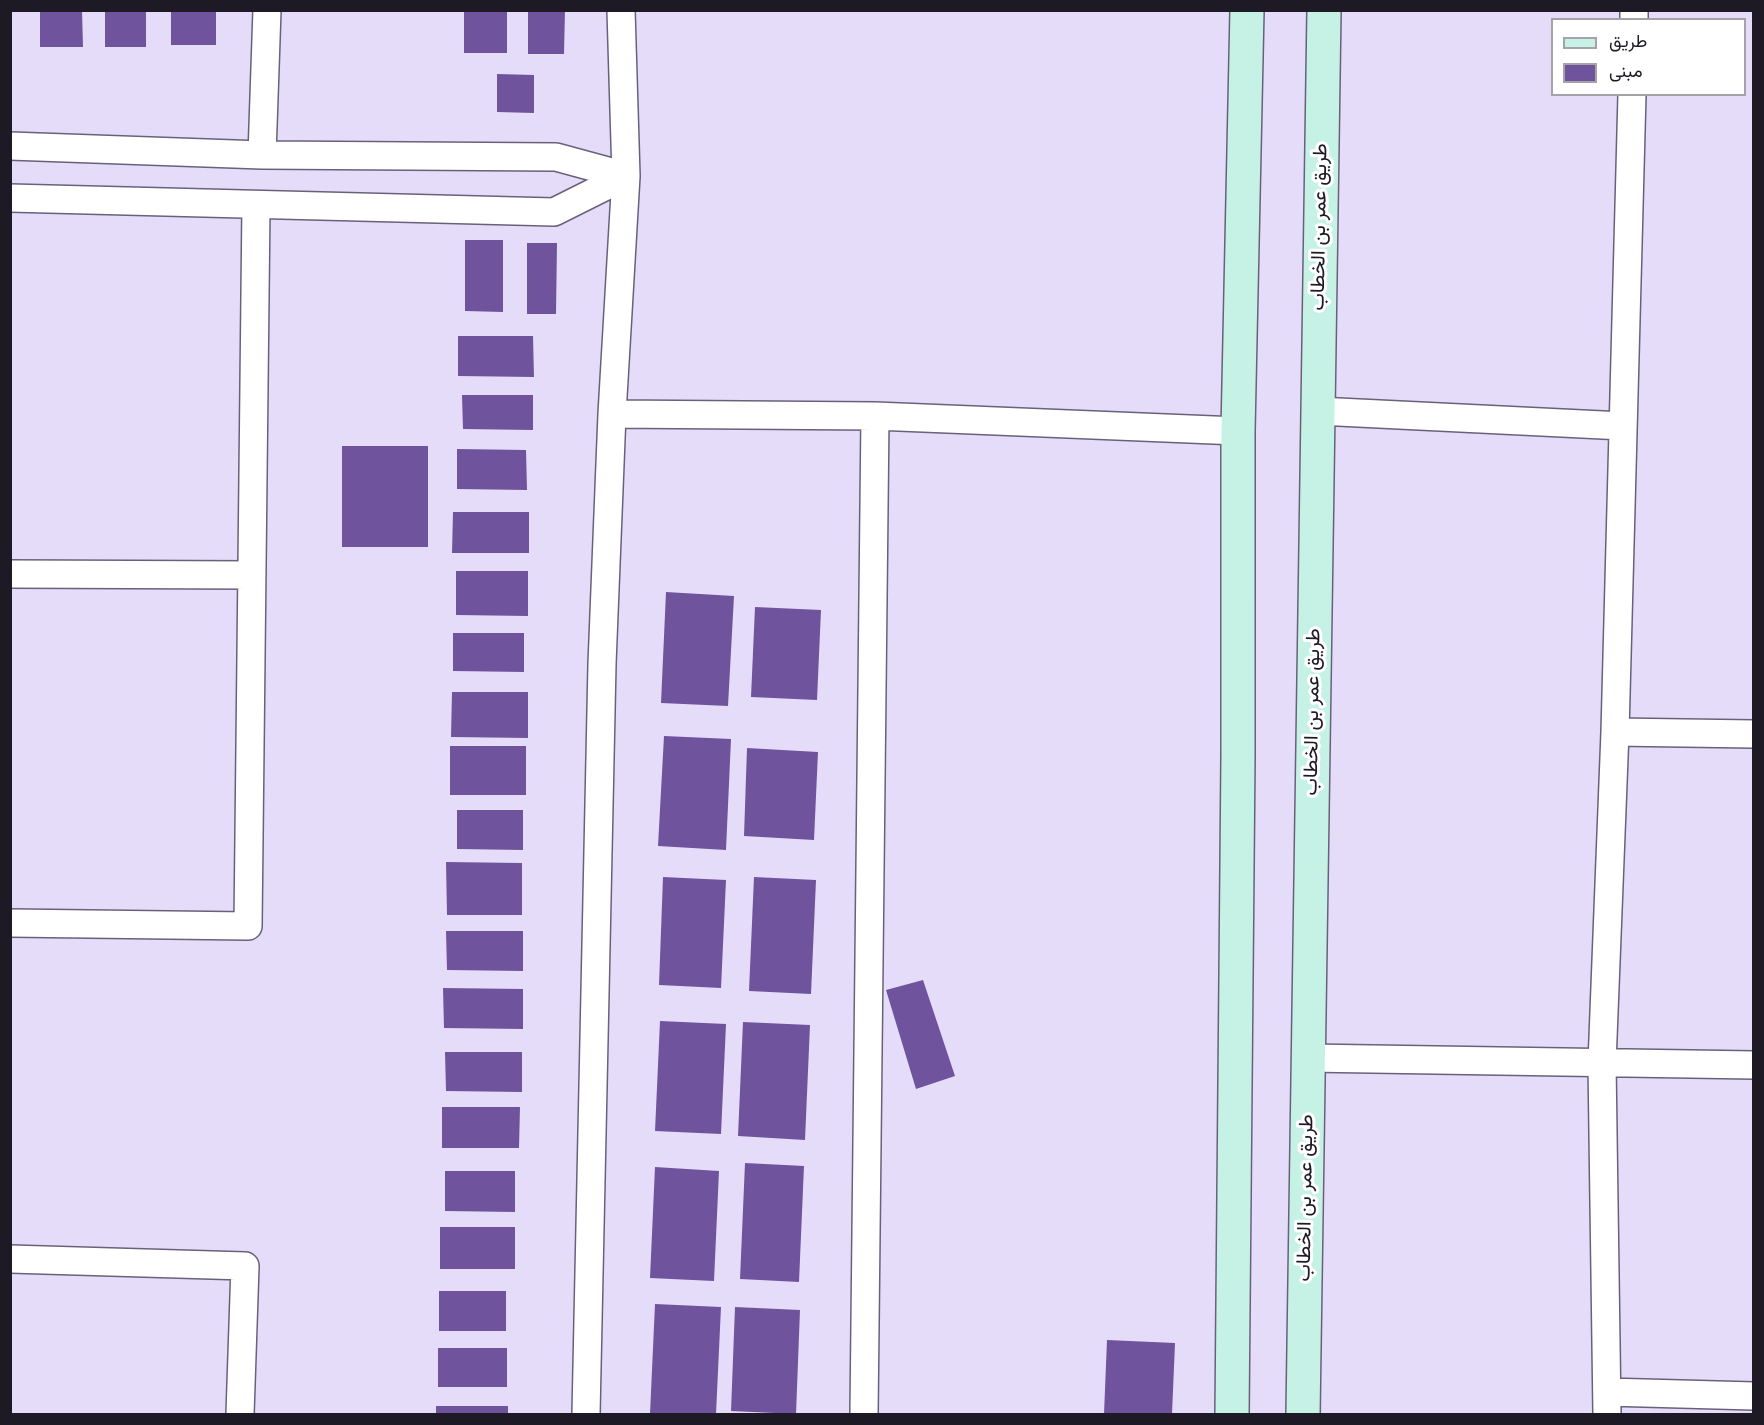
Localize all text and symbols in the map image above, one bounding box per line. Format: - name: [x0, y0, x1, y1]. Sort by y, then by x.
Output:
- legend: [1551, 18, 1746, 96]
- text: طريق: [1609, 30, 1647, 51]
- text: مبنى: [1609, 60, 1643, 81]
- street label: طريق عمر بن الخطاب: [1307, 143, 1333, 311]
- street label: طريق عمر بن الخطاب: [1300, 628, 1326, 796]
- street label: طريق عمر بن الخطاب: [1293, 1114, 1319, 1282]

